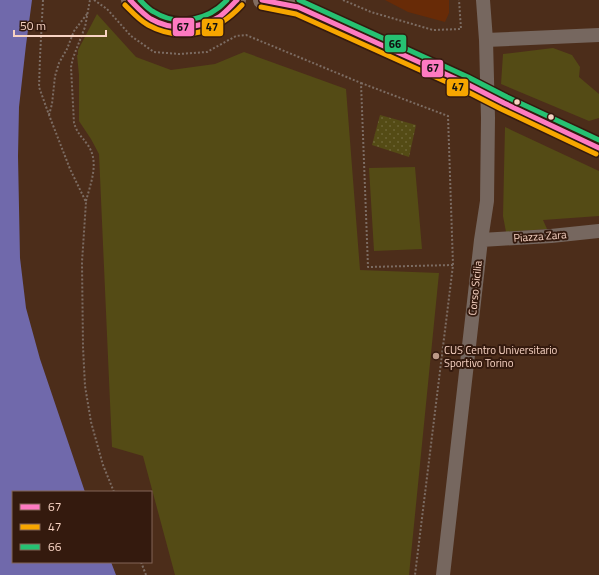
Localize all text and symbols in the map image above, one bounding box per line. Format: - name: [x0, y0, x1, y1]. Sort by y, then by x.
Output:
- scale bar: [14, 12, 106, 38]
- text: 50 m: [20, 16, 46, 35]
- line badge: 67: [172, 17, 195, 37]
- line badge: 47: [201, 18, 224, 37]
- text: 67: [177, 19, 189, 35]
- text: 47: [206, 19, 218, 35]
- line badge: 66: [384, 34, 407, 53]
- text: 66: [389, 36, 401, 52]
- line badge: 67: [421, 59, 444, 78]
- text: 67: [427, 60, 439, 76]
- line badge: 47: [446, 78, 469, 97]
- text: 47: [452, 79, 464, 95]
- unlabelled marker: [512, 97, 522, 107]
- unlabelled marker: [546, 112, 556, 122]
- street label: Piazza Zara: [513, 226, 568, 246]
- street label: Corso Sicilia: [464, 259, 486, 316]
- place label: CUS Centro Universitario Sportivo Torino: [444, 342, 558, 371]
- marker: CUS Centro Universitario Sportivo Torino: [431, 351, 441, 361]
- legend: [12, 491, 152, 563]
- text: 67: [48, 497, 61, 516]
- text: 47: [48, 517, 61, 536]
- text: 66: [48, 537, 62, 556]

